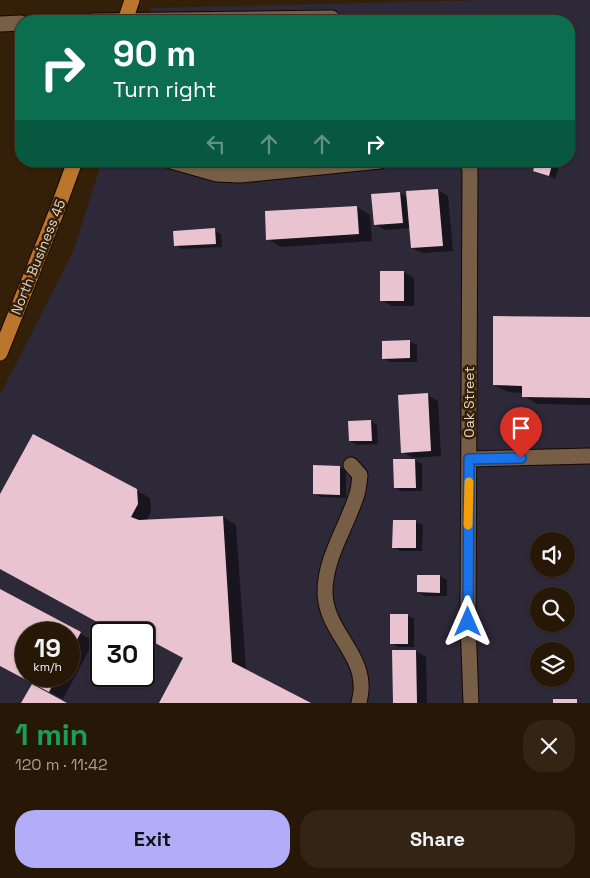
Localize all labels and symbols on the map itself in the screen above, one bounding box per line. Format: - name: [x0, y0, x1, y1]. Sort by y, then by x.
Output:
- street label: North Business 45: [7, 197, 69, 317]
- street label: Oak Street: [460, 366, 478, 438]
- pin: [500, 407, 542, 458]
- position arrow: [441, 595, 493, 647]
- speed limit sign: 30: [90, 622, 155, 687]

